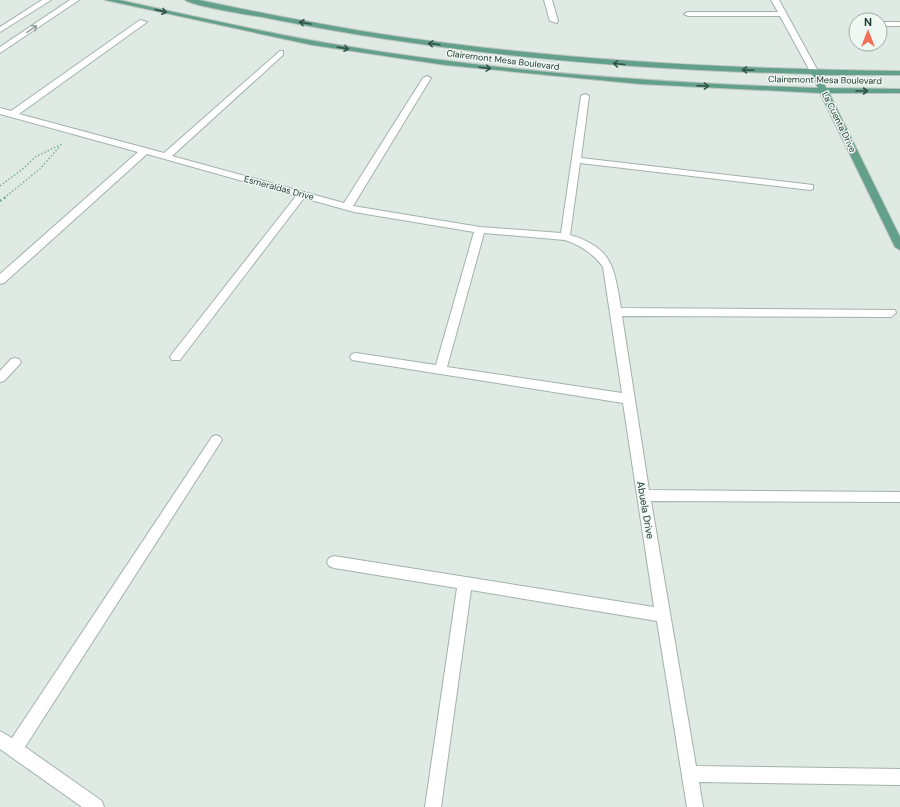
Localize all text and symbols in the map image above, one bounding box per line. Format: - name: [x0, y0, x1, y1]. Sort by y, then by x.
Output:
- one-way arrow: [154, 8, 167, 16]
- north arrow: [848, 12, 888, 52]
- text: N: [864, 15, 872, 29]
- one-way arrow: [299, 19, 312, 27]
- one-way arrow: [26, 25, 37, 33]
- one-way arrow: [428, 40, 441, 48]
- one-way arrow: [336, 44, 349, 52]
- street label: Clairemont Mesa Boulevard: [446, 47, 561, 73]
- one-way arrow: [613, 60, 626, 67]
- one-way arrow: [478, 64, 491, 72]
- one-way arrow: [742, 66, 755, 74]
- street label: Clairemont Mesa Boulevard: [768, 73, 882, 87]
- one-way arrow: [696, 82, 709, 90]
- one-way arrow: [855, 87, 868, 95]
- street label: La Cuenta Drive: [819, 90, 859, 154]
- street label: Esmeraldas Drive: [243, 173, 315, 203]
- street label: Abuela Drive: [634, 480, 657, 540]

